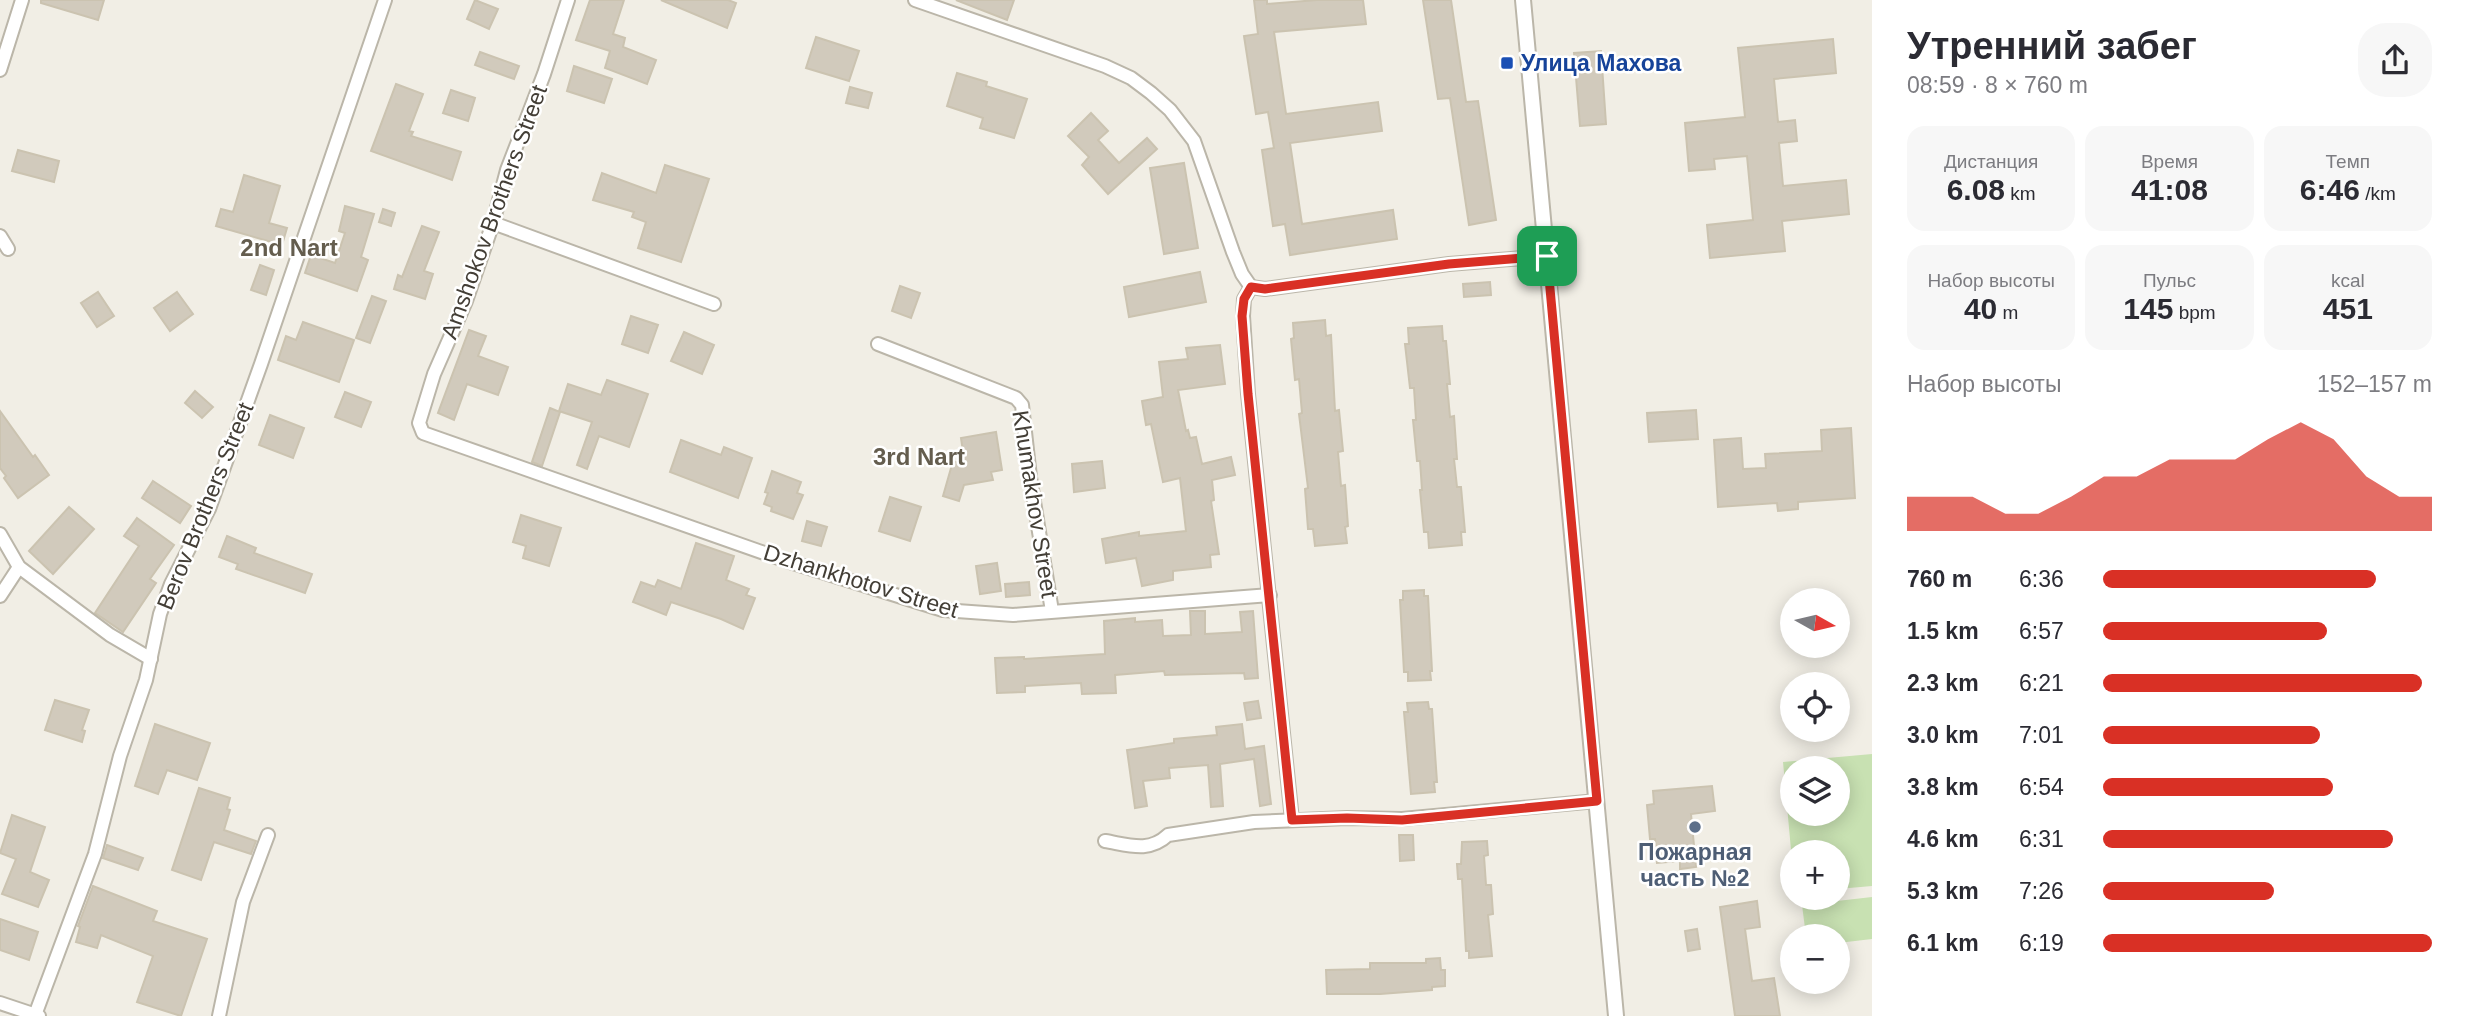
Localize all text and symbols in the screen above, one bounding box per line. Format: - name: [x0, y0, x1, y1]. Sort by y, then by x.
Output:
- button: share: [2358, 23, 2432, 97]
- text: Утренний забег: [1907, 25, 2197, 67]
- place label: Улица Махова: [1521, 50, 1682, 76]
- marker: Улица Махова: [1499, 55, 1515, 71]
- text: 08:59 · 8 × 760 m: [1907, 72, 2088, 98]
- street label: Amshokov Brothers Street: [436, 81, 552, 343]
- text: Дистанция: [1944, 151, 2038, 172]
- text: Время: [2141, 151, 2198, 172]
- text: Темп: [2326, 151, 2370, 172]
- text: 6.08: [1947, 173, 2005, 206]
- text: 41:08: [2131, 173, 2208, 206]
- text: 6:46: [2300, 173, 2360, 206]
- text: km: [2005, 183, 2036, 204]
- text: /km: [2360, 183, 2396, 204]
- pin: [1517, 226, 1577, 286]
- district label: 2nd Nart: [240, 234, 338, 261]
- icon: arrive: [1528, 237, 1566, 275]
- text: Набор высоты: [1927, 270, 2055, 291]
- text: Пульс: [2143, 270, 2196, 291]
- text: kcal: [2331, 270, 2365, 291]
- text: 40: [1964, 292, 1997, 325]
- text: 145: [2123, 292, 2173, 325]
- text: 451: [2323, 292, 2373, 325]
- text: m: [1997, 302, 2018, 323]
- text: bpm: [2173, 302, 2216, 323]
- text: Набор высоты: [1907, 371, 2061, 397]
- text: 152–157 m: [2317, 371, 2432, 397]
- street label: Berov Brothers Street: [152, 398, 259, 613]
- street label: Khumakhov Street: [1007, 409, 1063, 600]
- district label: 3rd Nart: [873, 443, 965, 470]
- street label: Dzhankhotov Street: [761, 539, 962, 623]
- text: 760 m: [1907, 566, 1972, 592]
- text: 6:36: [2019, 566, 2064, 592]
- north arrow: [1780, 588, 1850, 658]
- map controls: [1780, 588, 1850, 994]
- text: 1.5 km: [1907, 618, 1979, 644]
- text: 6:57: [2019, 618, 2064, 644]
- text: 2.3 km: [1907, 670, 1979, 696]
- text: 6:21: [2019, 670, 2064, 696]
- button: locate: [1780, 672, 1850, 742]
- text: 3.0 km: [1907, 722, 1979, 748]
- text: 7:01: [2019, 722, 2064, 748]
- button: layers: [1780, 756, 1850, 826]
- text: 3.8 km: [1907, 774, 1979, 800]
- text: 6:54: [2019, 774, 2064, 800]
- marker: Пожарная часть №2: [1687, 819, 1703, 835]
- text: 4.6 km: [1907, 826, 1979, 852]
- text: 6:31: [2019, 826, 2064, 852]
- place label: Пожарная часть №2: [1638, 839, 1752, 891]
- button: +: [1780, 840, 1850, 910]
- text: 5.3 km: [1907, 878, 1979, 904]
- text: 7:26: [2019, 878, 2064, 904]
- button: −: [1780, 924, 1850, 994]
- text: 6.1 km: [1907, 930, 1979, 956]
- text: 6:19: [2019, 930, 2064, 956]

